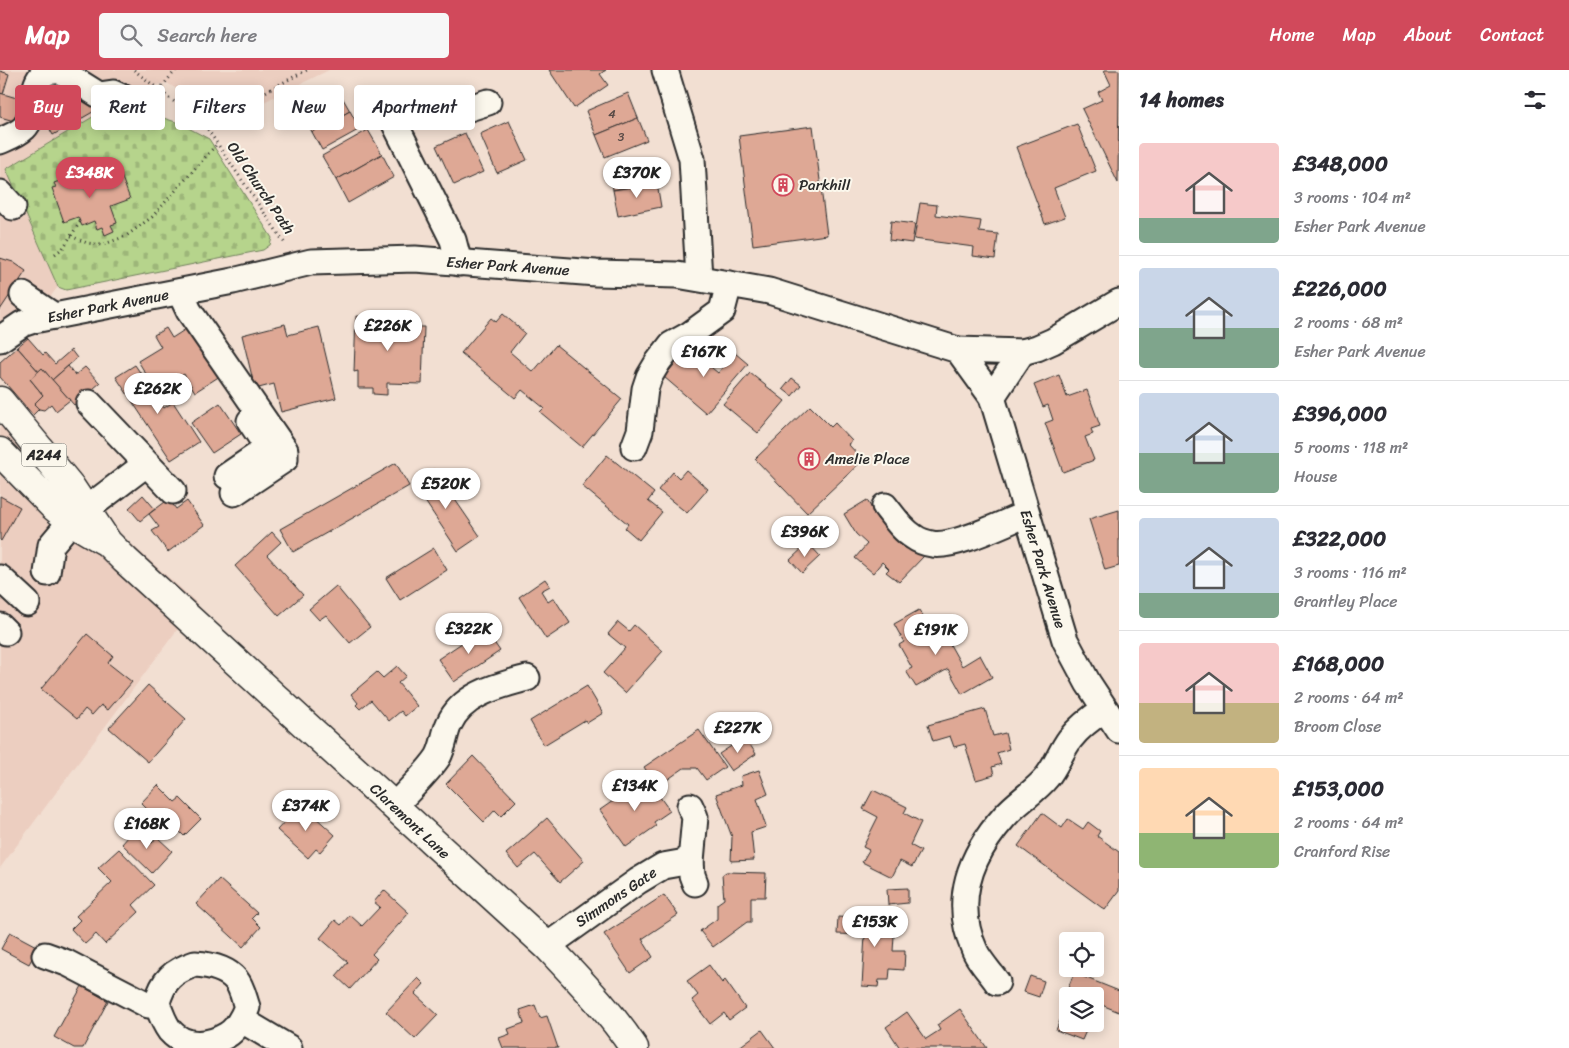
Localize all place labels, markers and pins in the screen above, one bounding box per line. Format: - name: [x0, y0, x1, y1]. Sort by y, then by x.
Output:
- pin: £348K: [55, 156, 125, 199]
- pin: £370K: [602, 156, 672, 199]
- place label: Parkhill: [799, 172, 851, 198]
- building icon: Parkhill: [771, 173, 795, 197]
- pin: £226K: [353, 310, 423, 352]
- pin: £167K: [669, 336, 739, 378]
- pin: £262K: [123, 372, 193, 415]
- place label: Amelie Place: [824, 446, 910, 472]
- building icon: Amelie Place: [797, 447, 821, 471]
- pin: £520K: [411, 468, 481, 510]
- pin: £396K: [770, 516, 840, 558]
- pin: £322K: [434, 612, 504, 655]
- pin: £191K: [901, 614, 971, 656]
- pin: £227K: [703, 712, 773, 754]
- pin: £134K: [600, 770, 670, 812]
- pin: £374K: [271, 790, 341, 832]
- pin: £168K: [112, 808, 182, 850]
- pin: £153K: [840, 906, 910, 948]

